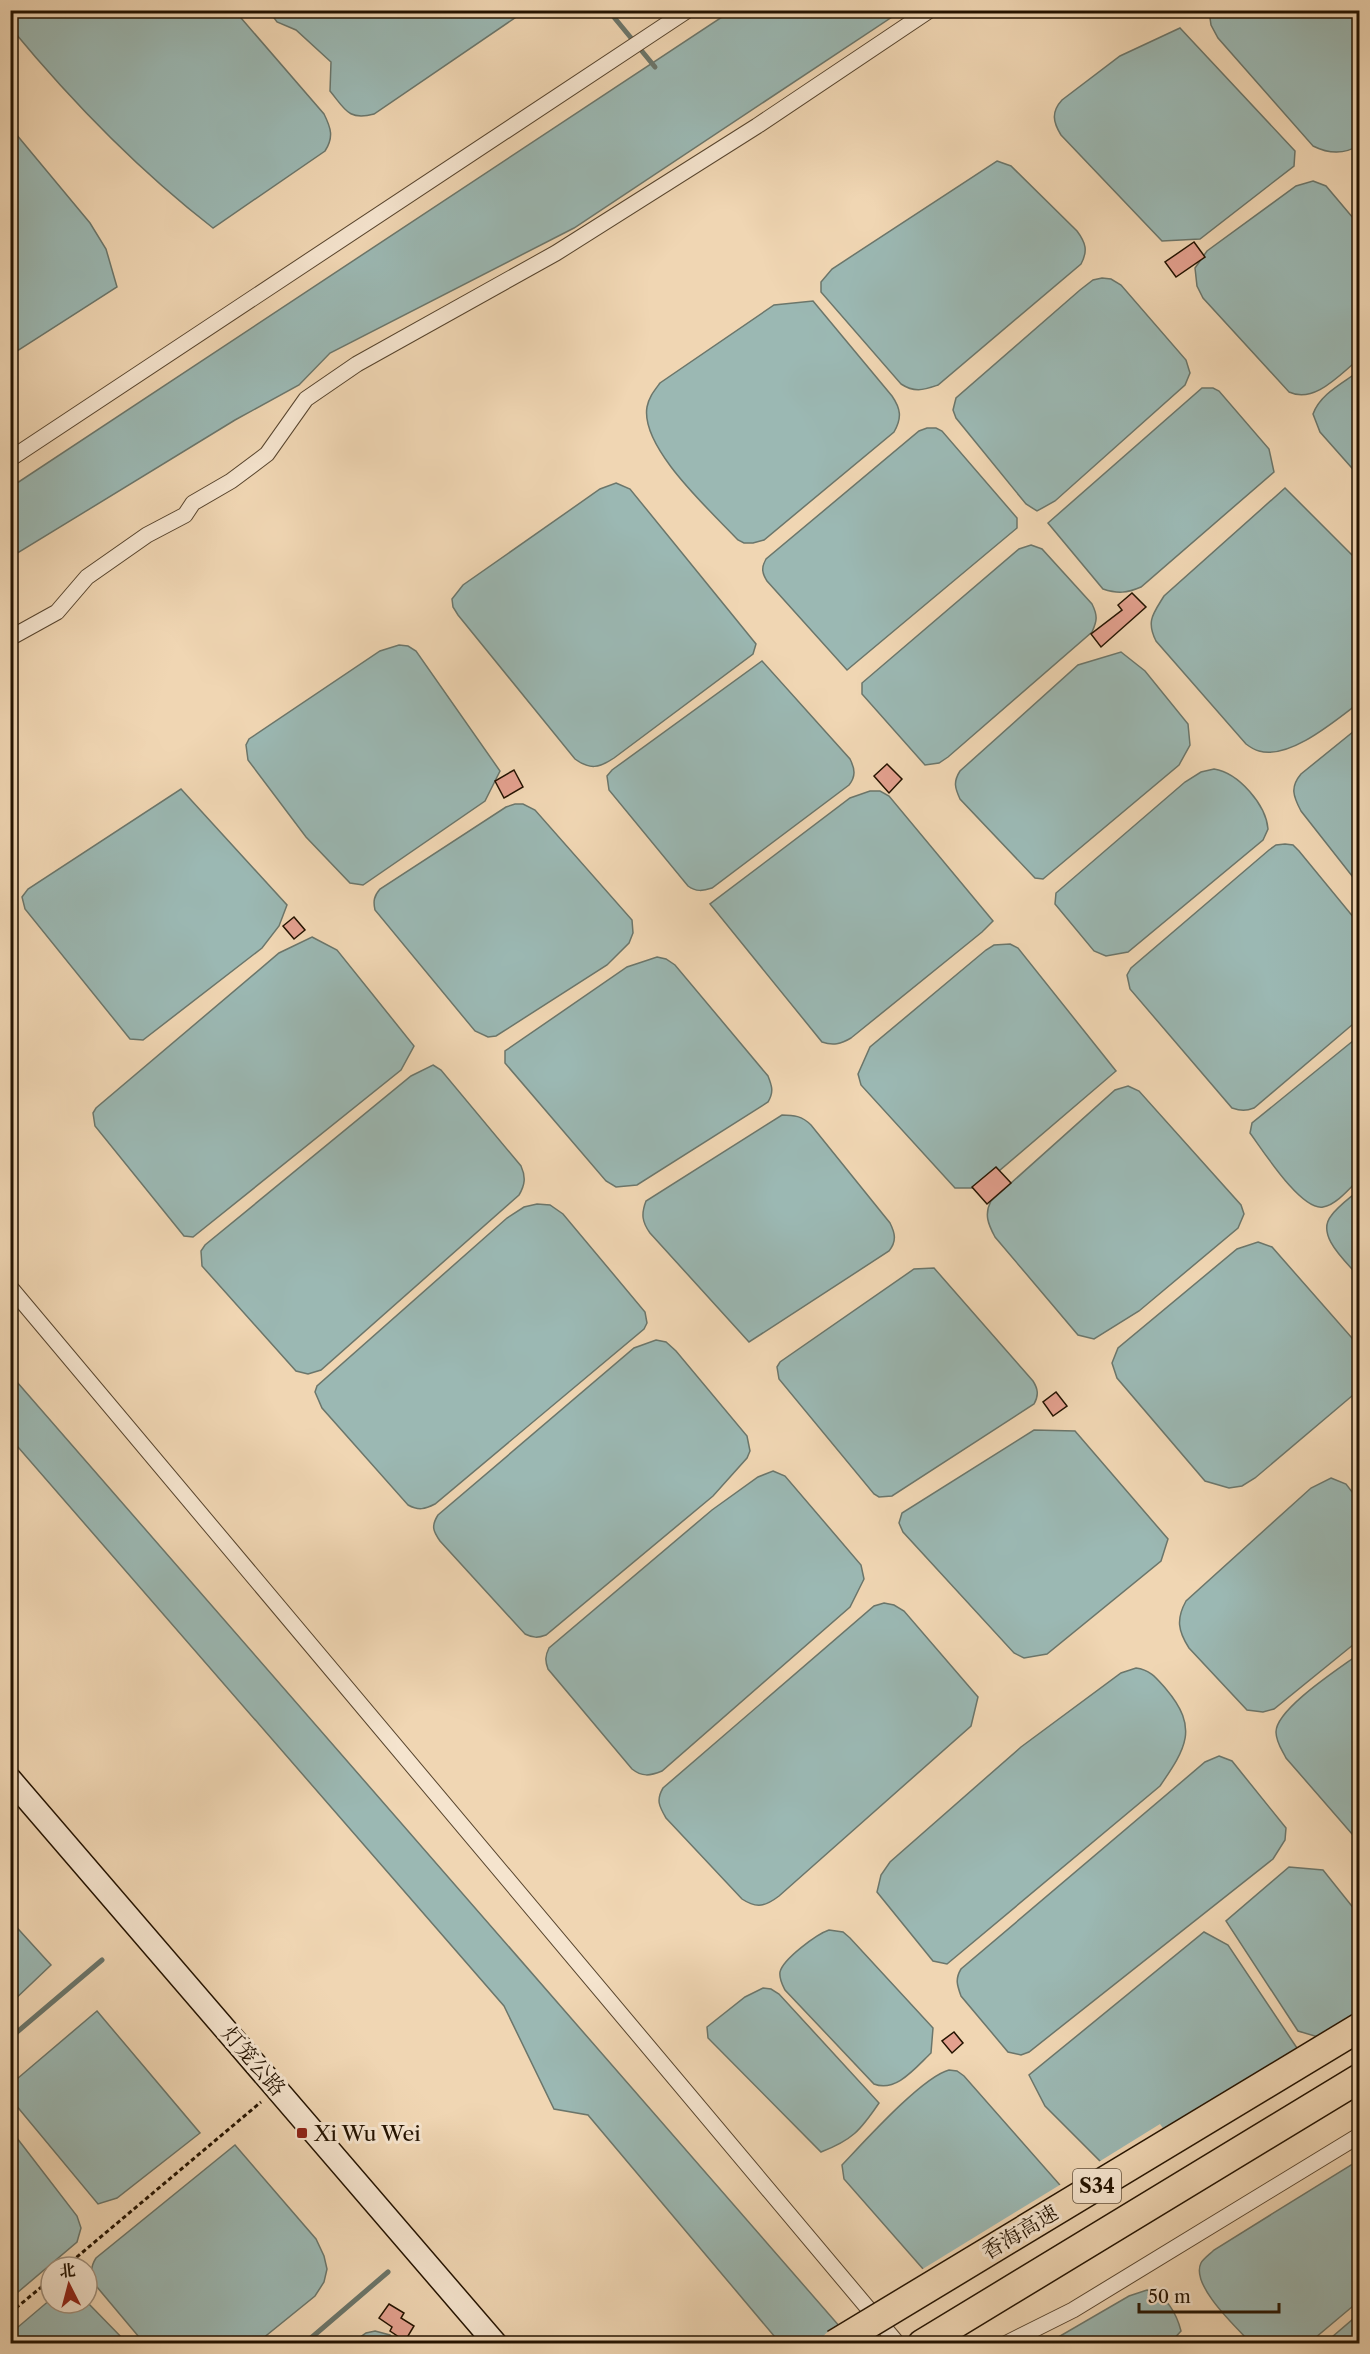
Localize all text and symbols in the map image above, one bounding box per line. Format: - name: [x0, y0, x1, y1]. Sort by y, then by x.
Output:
- street label: 灯笼公路: [217, 2021, 291, 2101]
- place label: Xi Wu Wei: [313, 2121, 421, 2146]
- marker: Xi Wu Wei: [295, 2126, 309, 2140]
- road number: S34: [1073, 2169, 1121, 2203]
- street label: 香海高速: [978, 2200, 1062, 2264]
- north arrow: [39, 2255, 99, 2315]
- text: 北: [58, 2259, 76, 2281]
- scale bar: [1139, 2276, 1278, 2314]
- text: 50 m: [1148, 2286, 1191, 2308]

